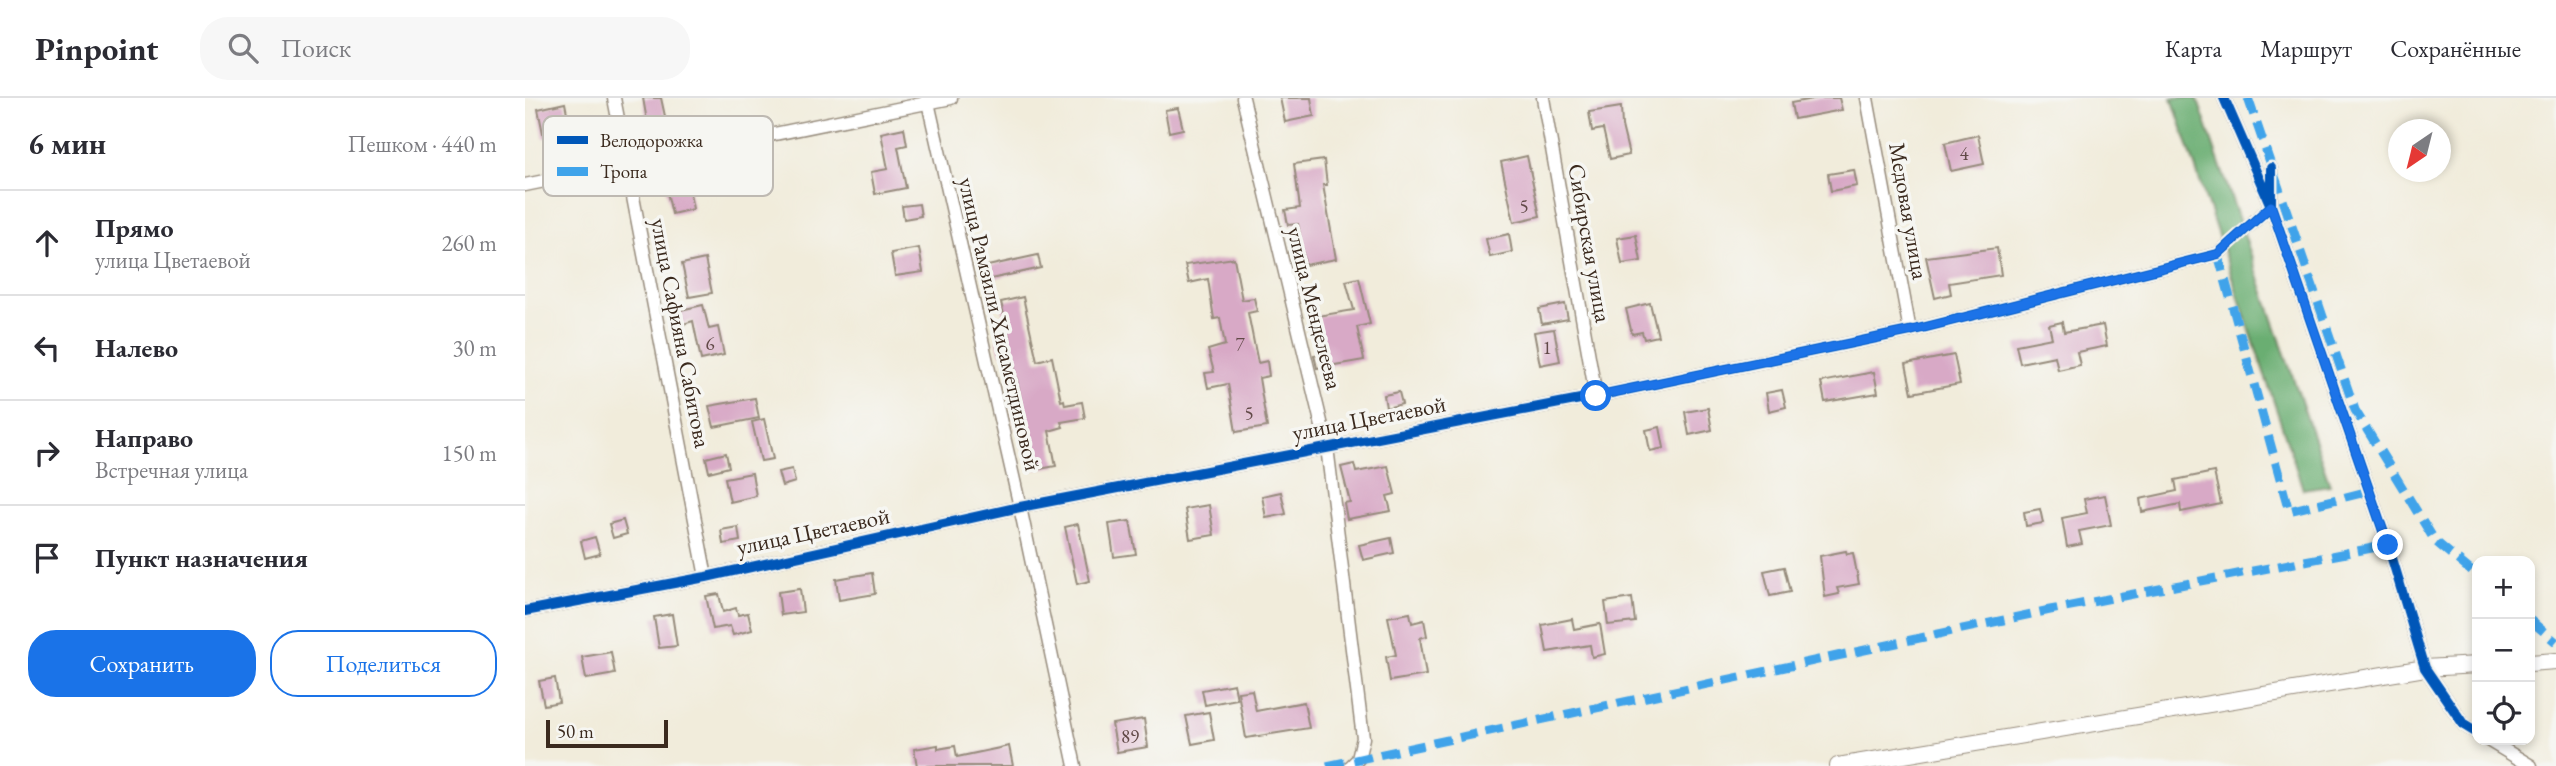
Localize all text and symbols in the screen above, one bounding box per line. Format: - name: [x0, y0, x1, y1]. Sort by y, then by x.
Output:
- search box: [200, 17, 690, 80]
- text: Pinpoint: [35, 27, 158, 70]
- icon: search: [224, 29, 262, 67]
- text: Поиск: [280, 31, 351, 65]
- text: Карта: [2165, 33, 2222, 64]
- text: Маршрут: [2260, 33, 2352, 64]
- text: Сохранённые: [2390, 33, 2521, 64]
- legend: [543, 116, 773, 196]
- north arrow: [2388, 119, 2451, 182]
- text: 6 мин: [28, 124, 106, 163]
- text: Велодорожка: [600, 128, 704, 153]
- text: Пешком · 440 m: [348, 129, 497, 159]
- street label: Медовая улица: [1882, 140, 1936, 283]
- house number: 4: [1959, 141, 1969, 166]
- text: Тропа: [600, 159, 648, 184]
- street label: Сибирская улица: [1561, 161, 1619, 326]
- street label: улица Рамзили Хисаметдиновой: [952, 174, 1048, 474]
- house number: 5: [1519, 194, 1529, 219]
- text: Прямо: [95, 211, 174, 245]
- street label: улица Сафияна Сабитова: [644, 216, 718, 451]
- icon: ahead: [28, 224, 66, 262]
- street label: улица Менделеева: [1280, 224, 1350, 393]
- text: 260 m: [441, 228, 497, 258]
- text: улица Цветаевой: [95, 245, 251, 275]
- icon: left: [28, 329, 66, 367]
- text: Налево: [95, 331, 178, 365]
- house number: 6: [705, 331, 715, 356]
- house number: 7: [1235, 332, 1245, 357]
- text: 30 m: [452, 333, 497, 363]
- house number: 1: [1542, 335, 1552, 360]
- route start: [1580, 380, 1611, 411]
- street label: улица Цветаевой: [1290, 388, 1448, 448]
- house number: 5: [1244, 401, 1254, 426]
- text: Направо: [95, 421, 193, 455]
- icon: right: [28, 434, 66, 472]
- text: 150 m: [441, 438, 497, 468]
- text: Встречная улица: [95, 455, 248, 485]
- street label: улица Цветаевой: [734, 500, 892, 562]
- route end: [2372, 529, 2403, 560]
- icon: arrive: [28, 539, 66, 577]
- text: Пункт назначения: [95, 541, 308, 575]
- map controls: [2472, 556, 2535, 745]
- button: +: [2472, 556, 2535, 619]
- button: −: [2472, 619, 2535, 682]
- button: Сохранить: [28, 630, 256, 697]
- button: Поделиться: [270, 630, 497, 697]
- button: locate: [2472, 682, 2535, 745]
- scale bar: [546, 717, 669, 749]
- text: 50 m: [557, 719, 594, 744]
- house number: 89: [1121, 724, 1139, 749]

